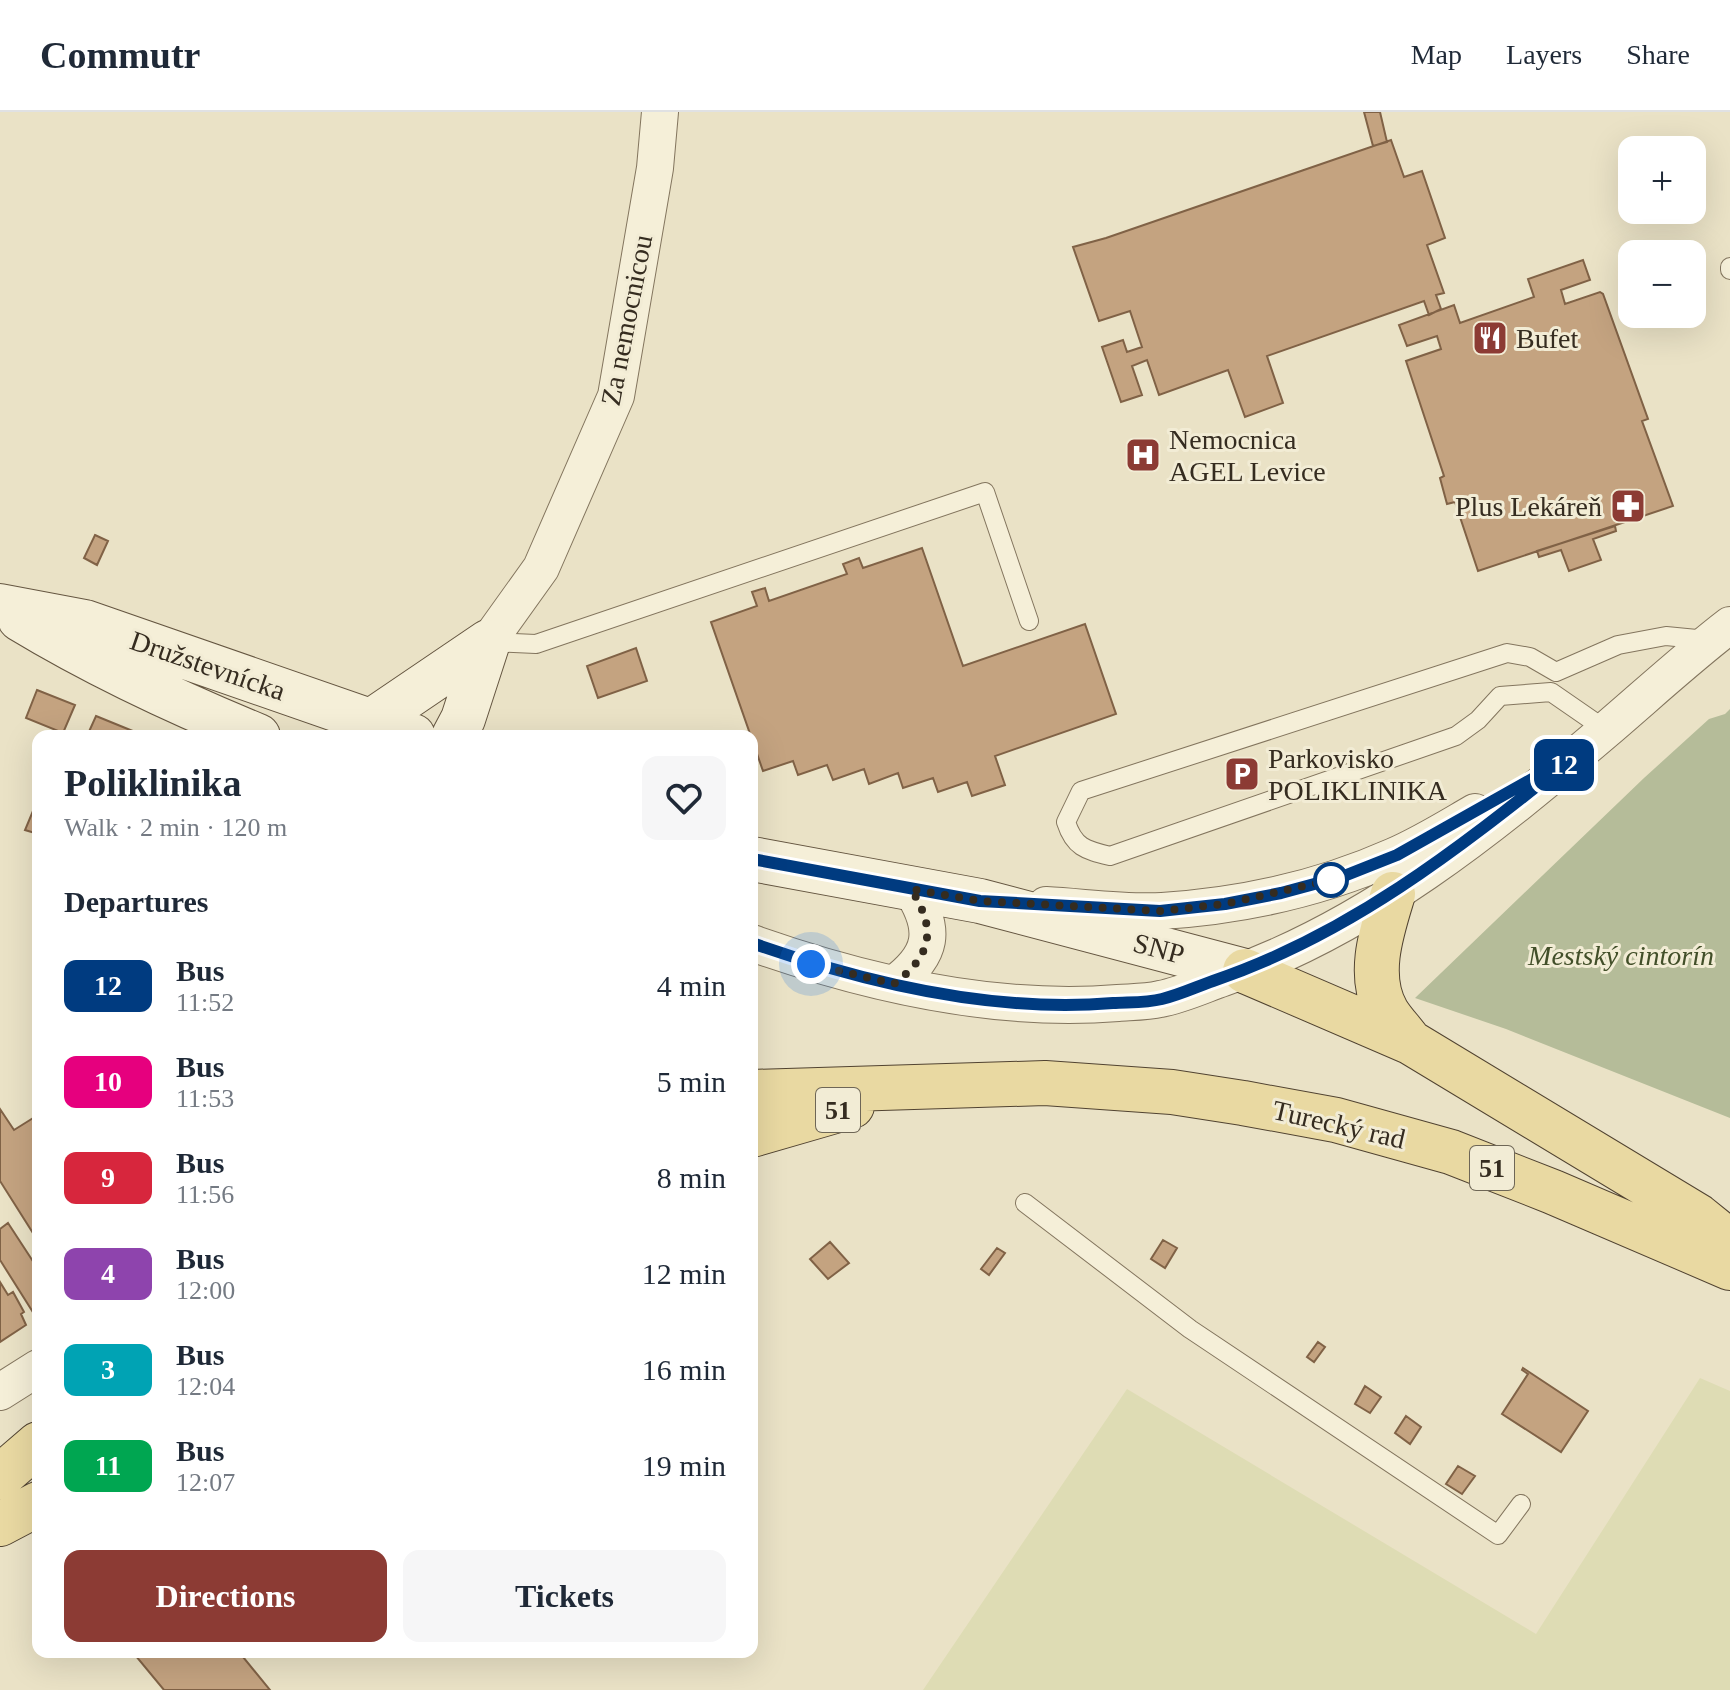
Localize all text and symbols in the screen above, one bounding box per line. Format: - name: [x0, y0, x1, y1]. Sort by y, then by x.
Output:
- text: Commutr: [40, 34, 200, 76]
- text: Map: [1411, 39, 1462, 70]
- text: Layers: [1506, 39, 1582, 70]
- text: Share: [1626, 39, 1690, 70]
- map controls: [1618, 136, 1706, 328]
- button: +: [1618, 136, 1706, 224]
- street label: Za nemocnicou: [595, 232, 658, 408]
- button: −: [1618, 240, 1706, 328]
- restaurant icon: Bufet: [1471, 319, 1509, 357]
- place label: Bufet: [1516, 323, 1578, 354]
- place label: Nemocnica AGEL Levice: [1169, 424, 1326, 487]
- hospital icon: Nemocnica AGEL Levice: [1124, 436, 1162, 474]
- pharmacy icon: Plus Lekáreň: [1609, 487, 1647, 525]
- place label: Plus Lekáreň: [1455, 491, 1602, 522]
- street label: Družstevnícka: [126, 624, 290, 707]
- line badge: 12: [1528, 739, 1600, 791]
- place label: Parkovisko POLIKLINIKA: [1268, 743, 1448, 806]
- text: 12: [1550, 749, 1578, 780]
- parking icon: Parkovisko POLIKLINIKA: [1223, 755, 1261, 793]
- button: heart: [642, 756, 726, 840]
- text: Poliklinika: [64, 762, 241, 804]
- text: Walk · 2 min · 120 m: [64, 813, 287, 842]
- unlabelled marker: [1314, 863, 1348, 897]
- text: Departures: [64, 885, 208, 918]
- street label: SNP: [1130, 927, 1188, 970]
- park label: Mestský cintorín: [1527, 940, 1714, 971]
- your location: [791, 944, 831, 984]
- text: Bus: [176, 954, 224, 987]
- text: 4 min: [657, 969, 726, 1002]
- text: 12: [94, 970, 122, 1001]
- text: 11:52: [176, 988, 234, 1017]
- text: Bus: [176, 1050, 224, 1083]
- text: 5 min: [657, 1065, 726, 1098]
- text: 10: [94, 1066, 122, 1097]
- text: 11:53: [176, 1084, 234, 1113]
- road number: 51: [816, 1088, 860, 1132]
- street label: Turecký rad: [1270, 1094, 1408, 1155]
- text: Bus: [176, 1146, 224, 1179]
- road number: 51: [1470, 1146, 1514, 1190]
- text: 8 min: [657, 1161, 726, 1194]
- text: 9: [101, 1162, 115, 1193]
- text: 11:56: [176, 1180, 234, 1209]
- text: Bus: [176, 1242, 224, 1275]
- text: 12 min: [642, 1257, 726, 1290]
- text: 4: [101, 1258, 115, 1289]
- text: 12:00: [176, 1276, 235, 1305]
- text: Bus: [176, 1338, 224, 1371]
- text: 16 min: [642, 1353, 726, 1386]
- text: 3: [101, 1354, 115, 1385]
- text: 12:04: [176, 1372, 235, 1401]
- text: Bus: [176, 1434, 224, 1467]
- text: 19 min: [642, 1449, 726, 1482]
- text: 11: [95, 1450, 121, 1481]
- text: 12:07: [176, 1468, 235, 1497]
- button: Directions: [64, 1550, 387, 1642]
- button: Tickets: [403, 1550, 726, 1642]

